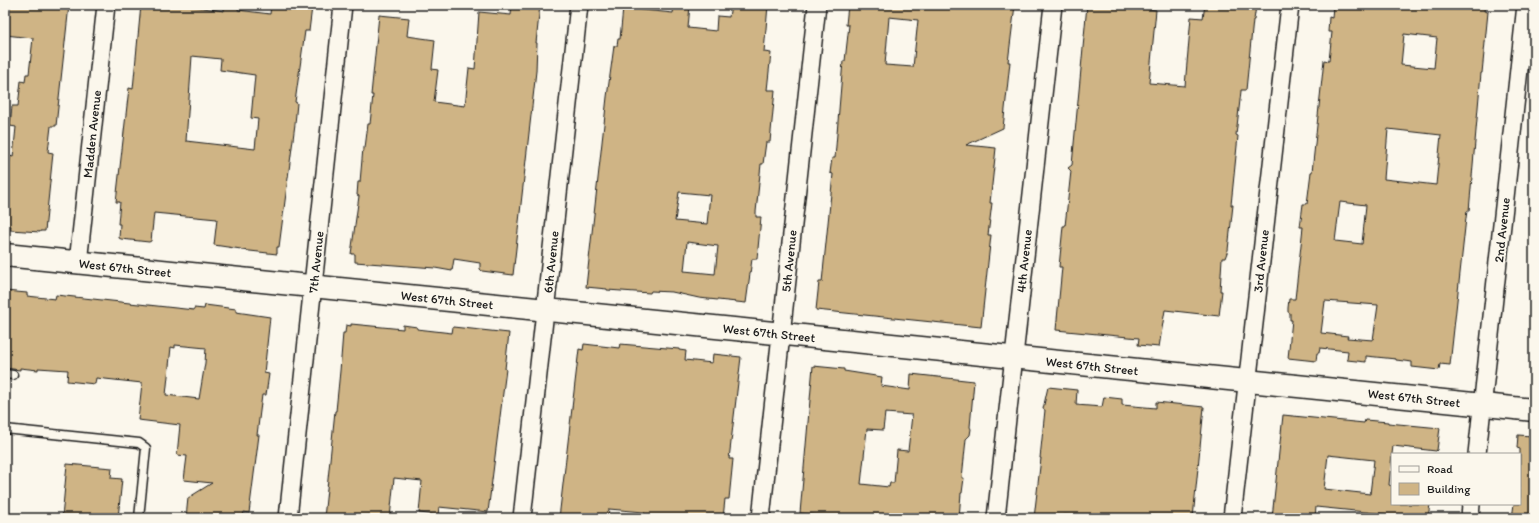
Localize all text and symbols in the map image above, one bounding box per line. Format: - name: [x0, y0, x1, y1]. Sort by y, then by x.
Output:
- street label: Madden Avenue: [80, 89, 104, 179]
- street label: 2nd Avenue: [1491, 197, 1513, 263]
- street label: 5th Avenue: [778, 229, 800, 293]
- street label: 4th Avenue: [1013, 229, 1035, 293]
- street label: 3rd Avenue: [1250, 229, 1272, 293]
- street label: 7th Avenue: [305, 230, 327, 294]
- street label: 6th Avenue: [540, 230, 562, 294]
- street label: West 67th Street: [78, 256, 172, 280]
- street label: West 67th Street: [400, 288, 494, 312]
- street label: West 67th Street: [722, 321, 816, 345]
- street label: West 67th Street: [1045, 354, 1139, 378]
- street label: West 67th Street: [1367, 386, 1461, 410]
- legend: [1391, 453, 1521, 505]
- text: Road: [1427, 462, 1453, 476]
- text: Building: [1427, 482, 1471, 496]

